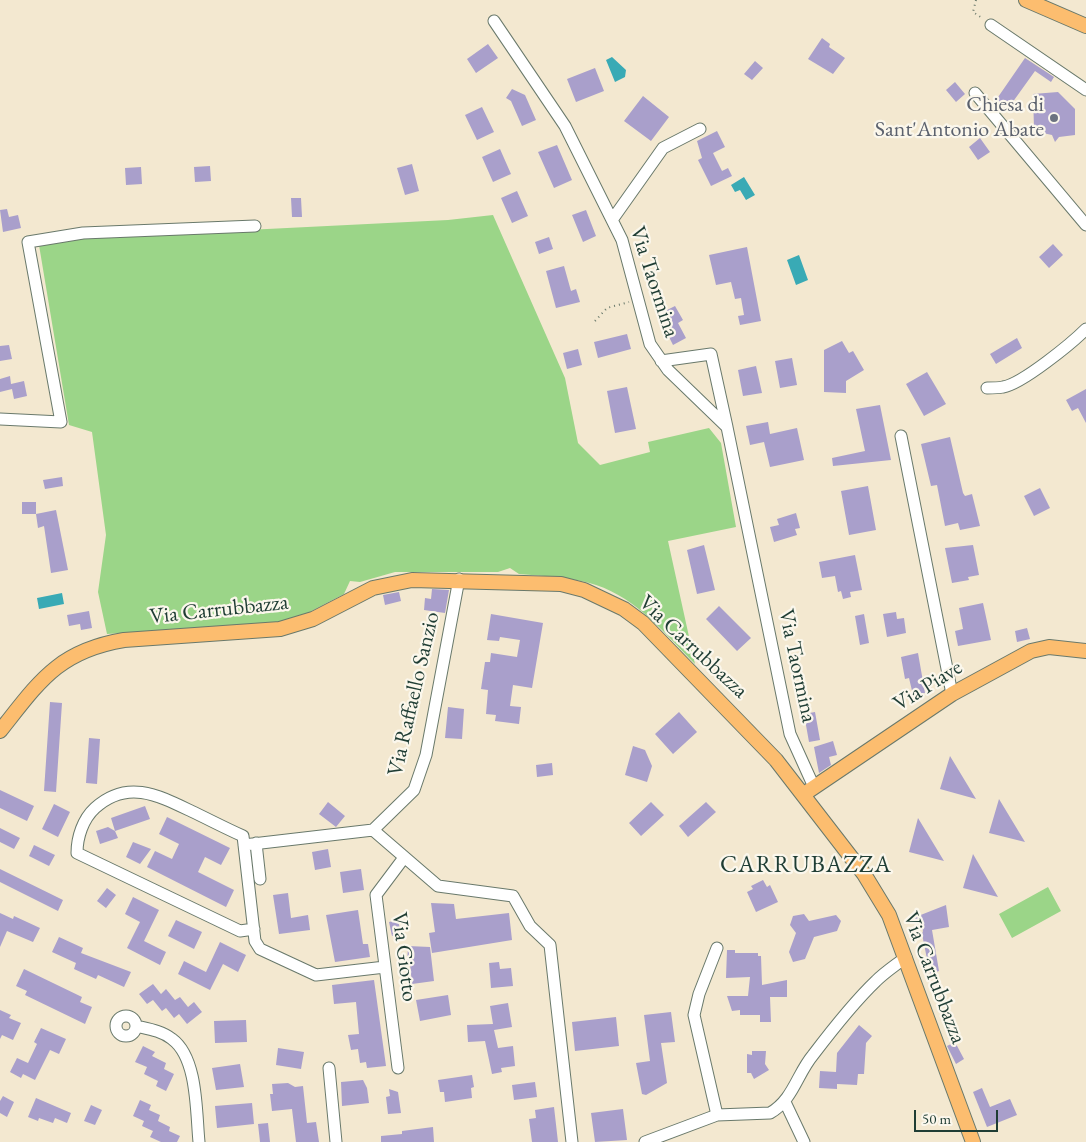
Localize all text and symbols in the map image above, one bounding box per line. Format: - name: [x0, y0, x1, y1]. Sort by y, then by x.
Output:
- place label: Chiesa di Sant'Antonio Abate: [875, 92, 1044, 144]
- marker: Chiesa di Sant'Antonio Abate: [1048, 112, 1060, 124]
- street label: Via Taormina: [624, 223, 684, 341]
- street label: Via Carrubbazza: [148, 590, 290, 630]
- street label: Via Carrubbazza: [633, 590, 753, 704]
- street label: Via Taormina: [772, 607, 822, 725]
- street label: Via Raffaello Sanzio: [382, 609, 446, 779]
- street label: Via Piave: [889, 655, 967, 717]
- district label: CARRUBAZZA: [719, 851, 893, 879]
- street label: Via Carrubbazza: [897, 908, 971, 1048]
- street label: Via Giotto: [385, 911, 423, 1003]
- scale bar: [916, 1100, 1000, 1132]
- text: 50 m: [922, 1109, 951, 1128]

